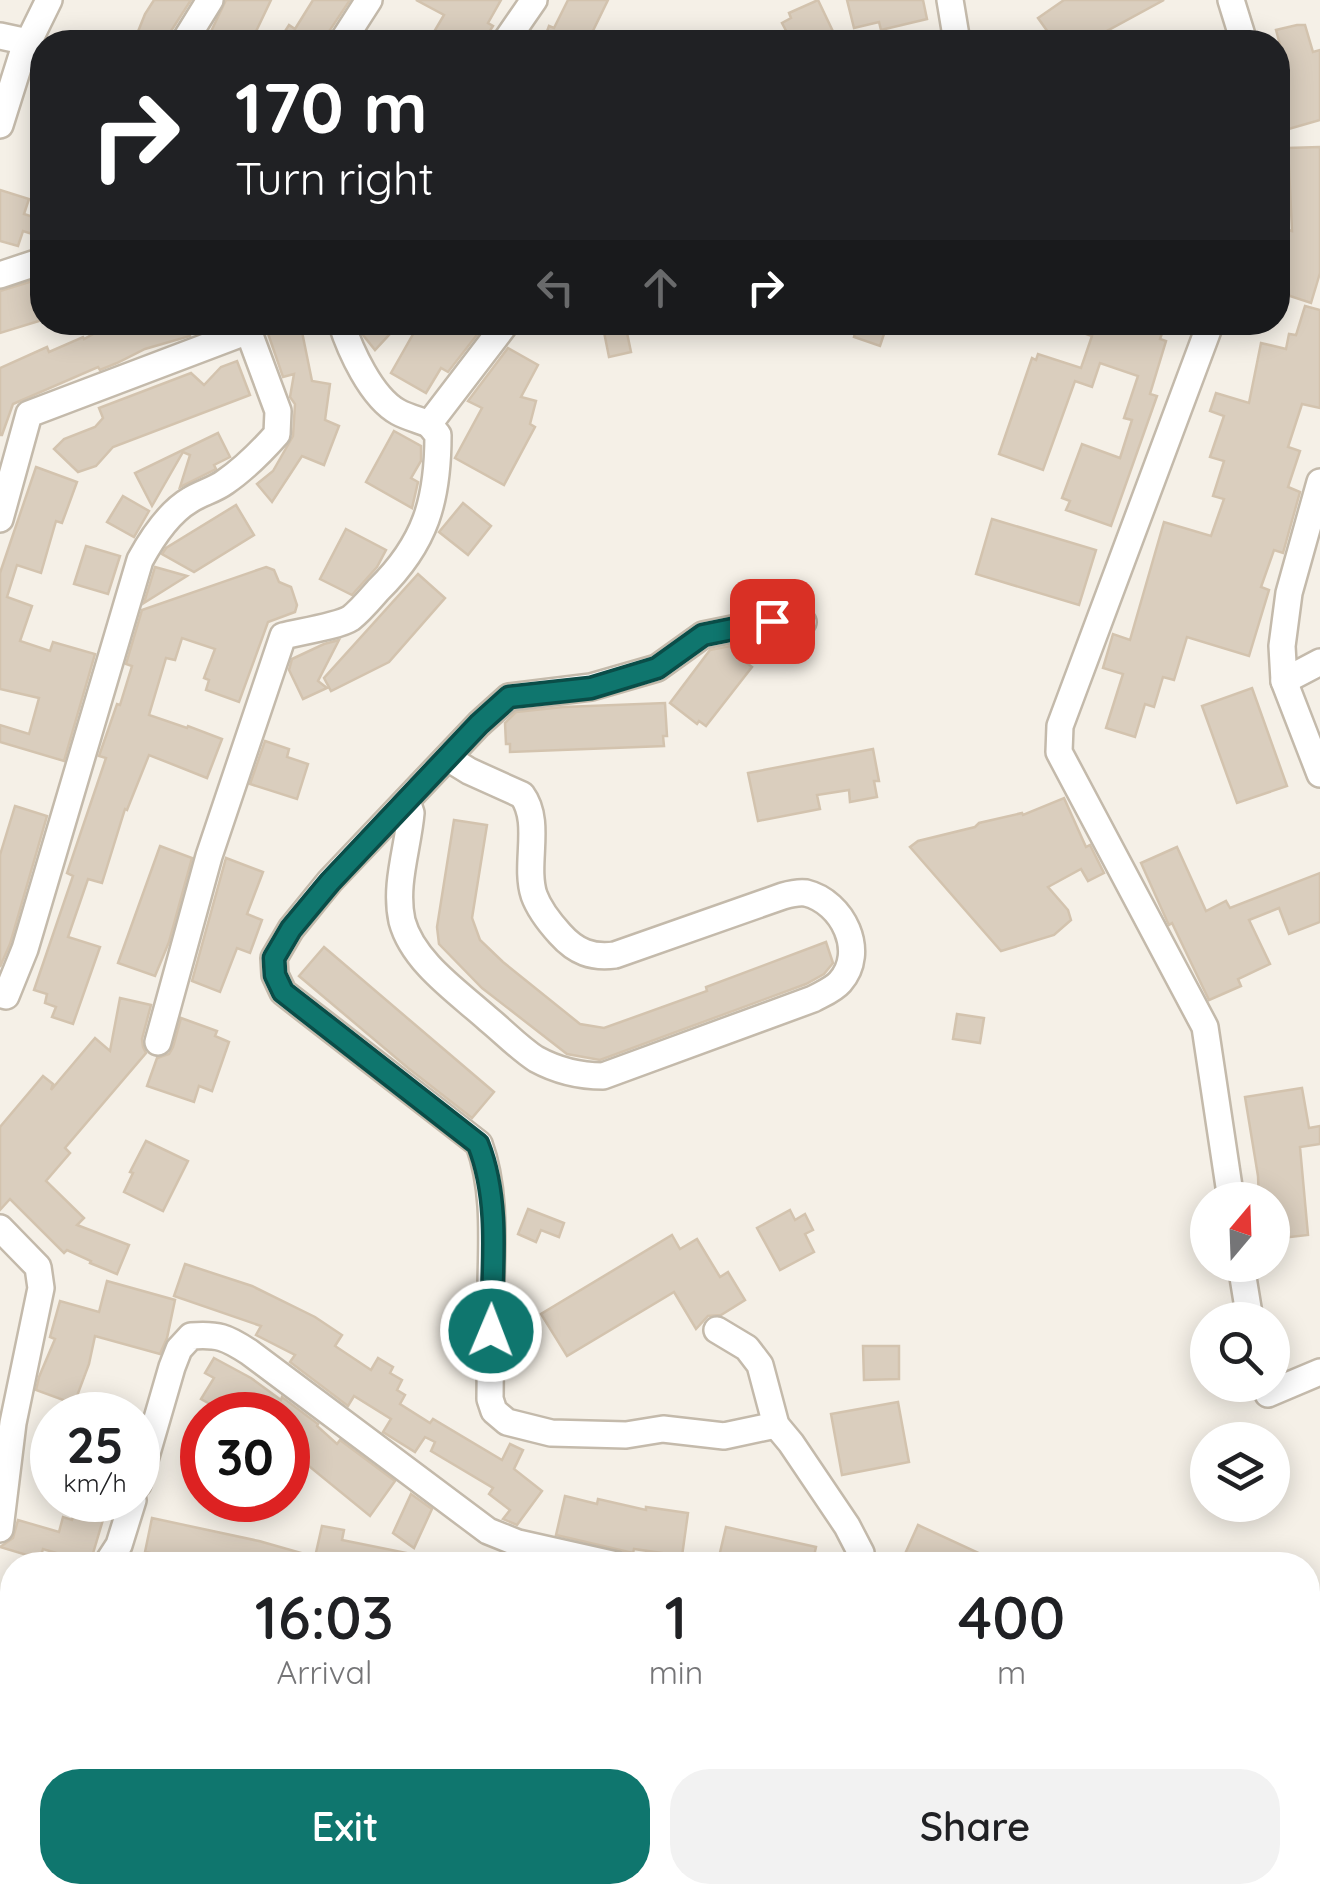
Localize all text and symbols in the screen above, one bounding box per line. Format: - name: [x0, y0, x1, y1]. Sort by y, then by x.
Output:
- text: 170 m: [235, 63, 428, 151]
- icon: right: [70, 70, 200, 200]
- text: Turn right: [235, 150, 434, 206]
- icon: left: [528, 260, 583, 315]
- icon: ahead: [633, 260, 688, 315]
- icon: right: [738, 260, 793, 315]
- pin: [730, 579, 815, 664]
- icon: arrive: [745, 594, 800, 649]
- north arrow: [1190, 1182, 1290, 1282]
- map controls: [1190, 1182, 1290, 1522]
- position arrow: [439, 1279, 543, 1383]
- button: search: [1190, 1302, 1290, 1402]
- speed limit sign: 30: [180, 1392, 310, 1522]
- text: 25: [66, 1413, 124, 1476]
- button: layers: [1190, 1422, 1290, 1522]
- text: km/h: [63, 1467, 127, 1498]
- text: 16:03: [255, 1579, 394, 1654]
- text: 1: [664, 1579, 687, 1654]
- text: 400: [958, 1579, 1065, 1654]
- text: Arrival: [276, 1652, 372, 1692]
- text: min: [649, 1652, 703, 1692]
- text: m: [997, 1652, 1026, 1692]
- button: Exit: [40, 1769, 650, 1884]
- button: Share: [670, 1769, 1280, 1884]

